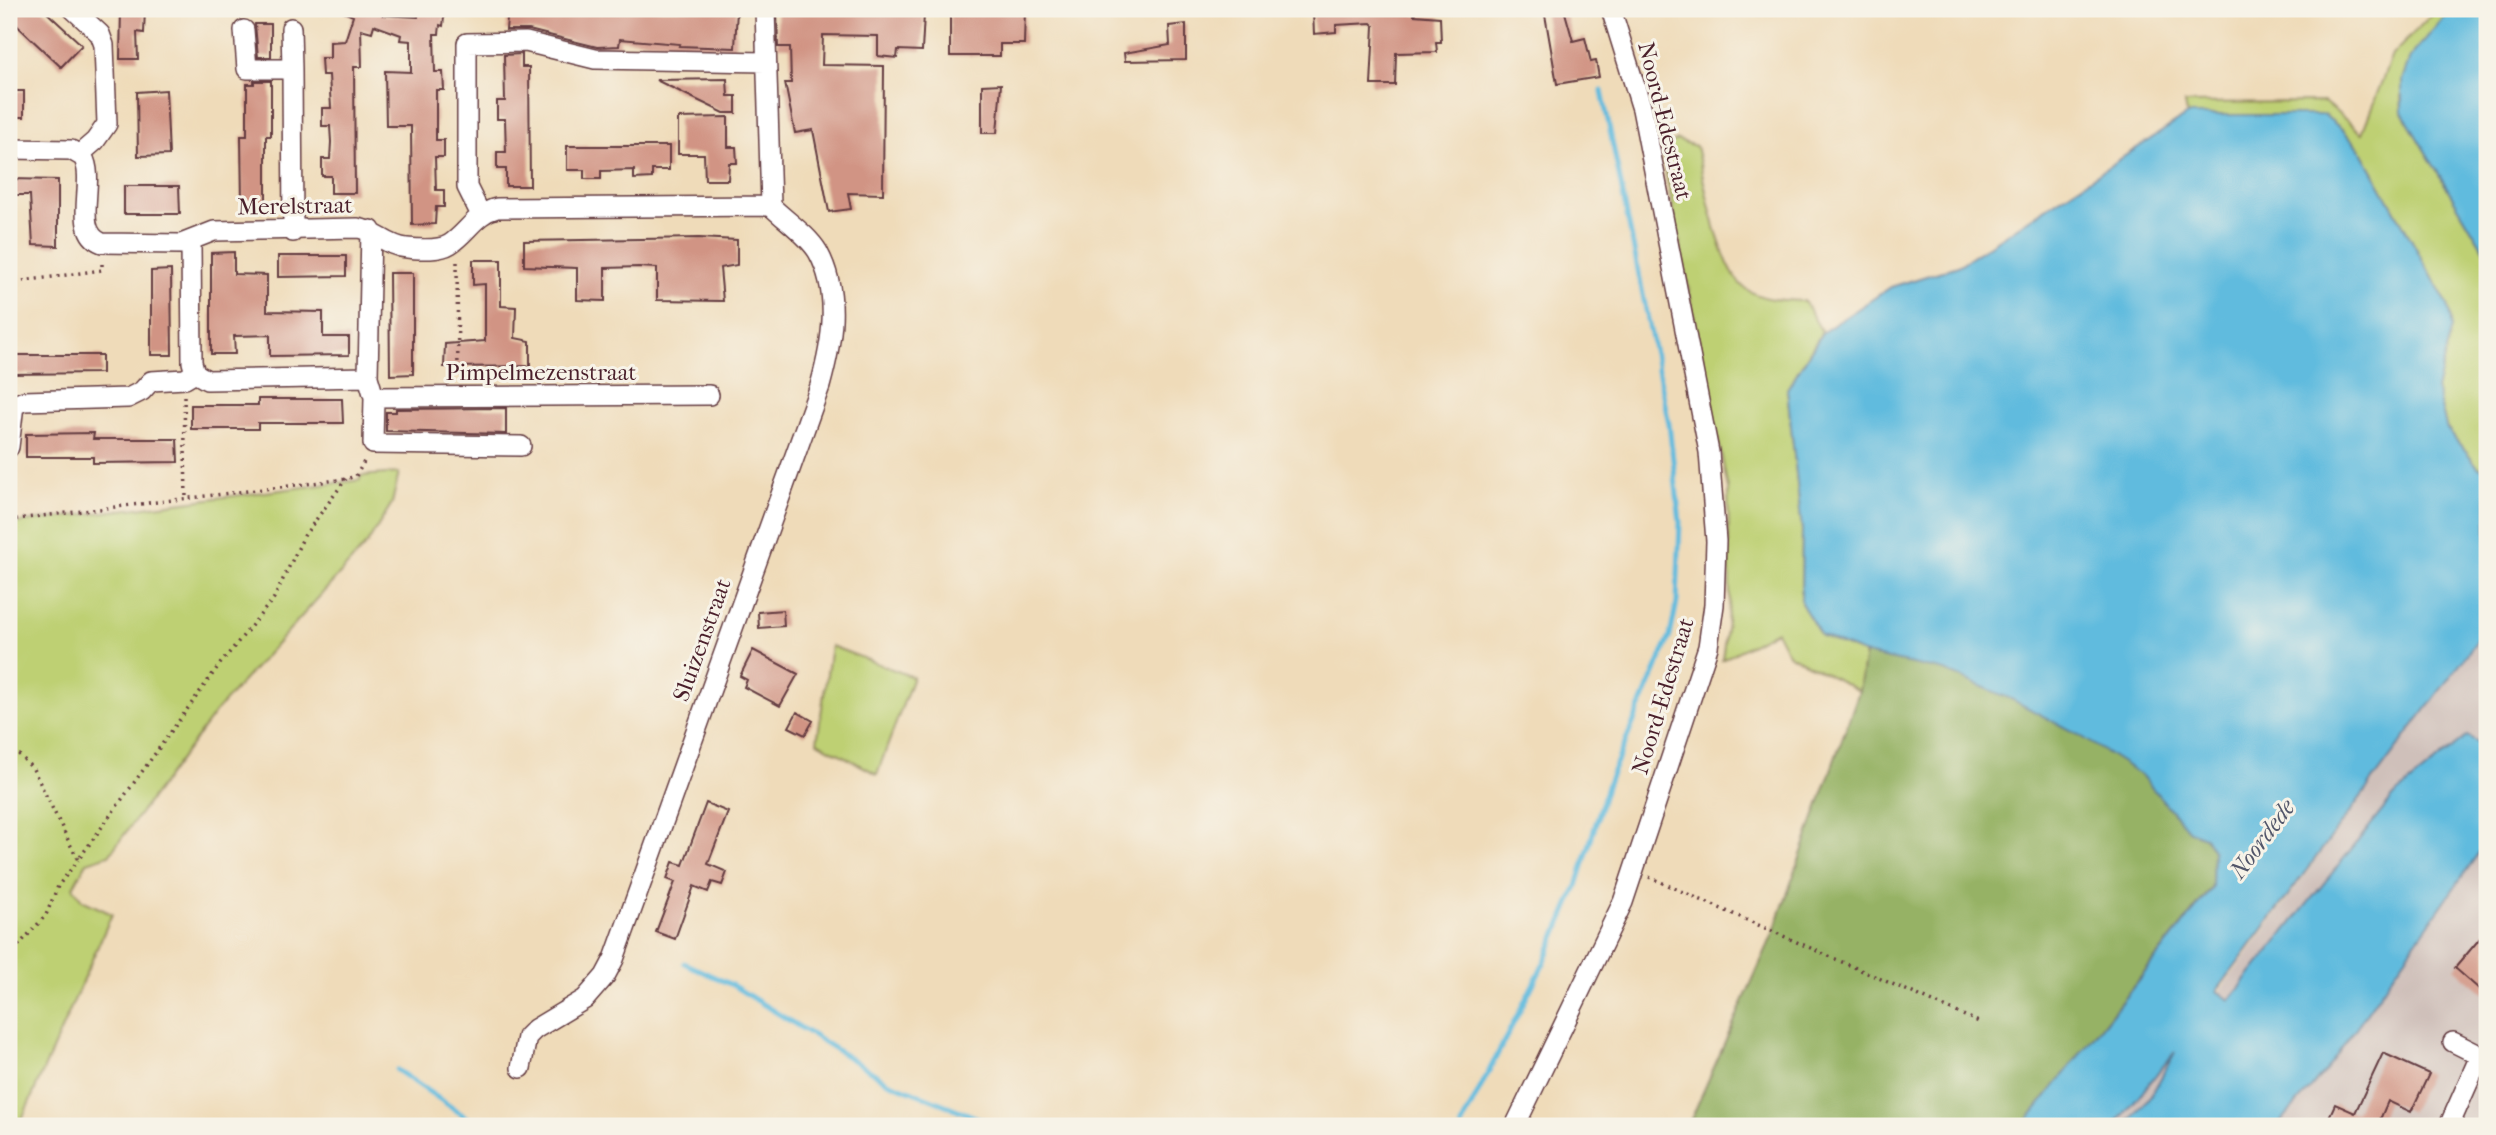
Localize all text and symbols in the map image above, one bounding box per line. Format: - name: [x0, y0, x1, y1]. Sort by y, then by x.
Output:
- street label: Noord-Edestraat: [1632, 39, 1698, 203]
- street label: Merelstraat: [237, 191, 353, 221]
- street label: Pimpelmezenstraat: [445, 359, 637, 386]
- street label: Sluizenstraat: [667, 575, 737, 705]
- street label: Noord-Edestraat: [1626, 615, 1700, 777]
- water label: Noordede: [2223, 793, 2301, 885]

